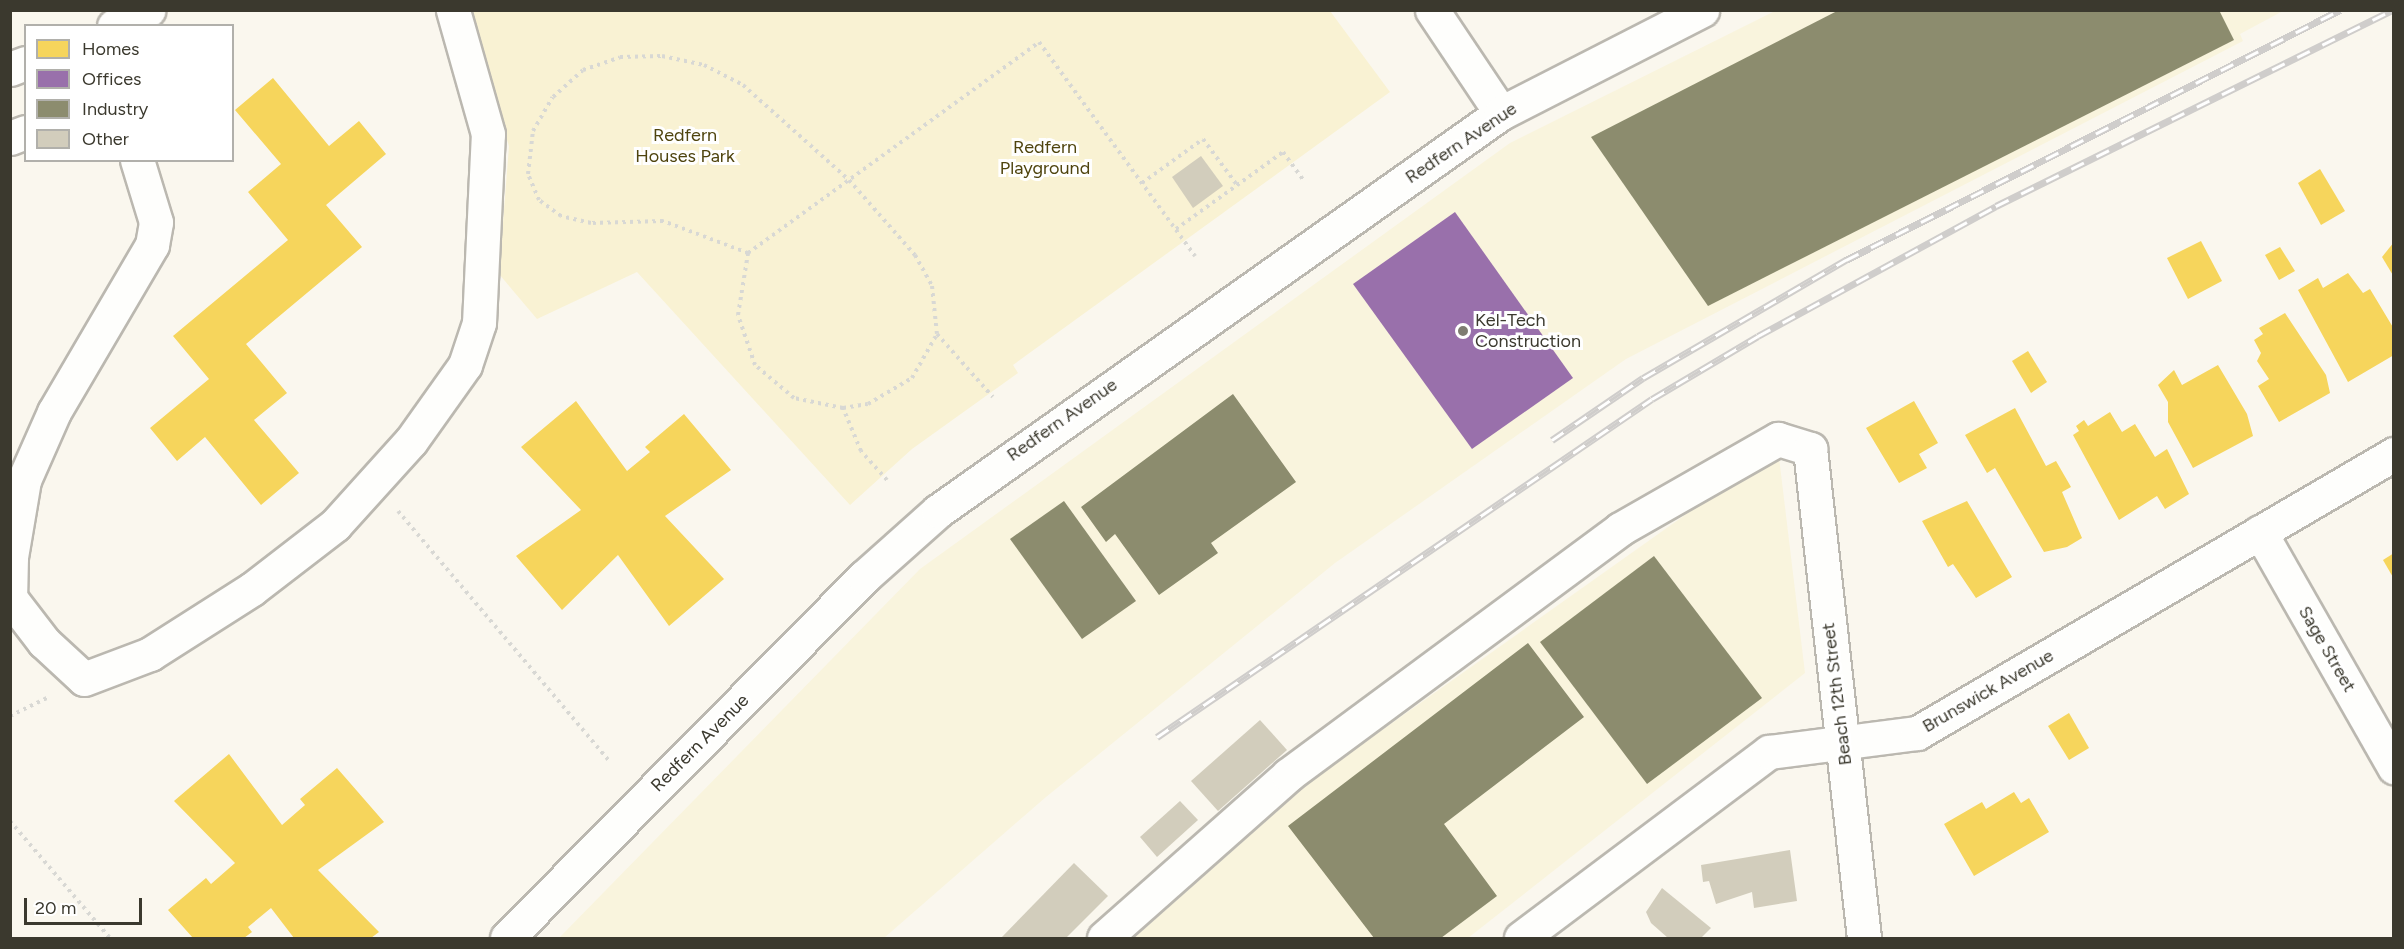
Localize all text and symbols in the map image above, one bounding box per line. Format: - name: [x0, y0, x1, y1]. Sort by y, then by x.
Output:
- legend: [24, 24, 234, 162]
- text: Homes: [82, 38, 140, 60]
- text: Offices: [82, 68, 141, 90]
- text: Industry: [82, 98, 148, 120]
- street label: Redfern Avenue: [1401, 98, 1521, 188]
- park label: Redfern Houses Park: [635, 125, 735, 168]
- text: Other: [82, 128, 129, 150]
- park label: Redfern Playground: [1000, 137, 1090, 180]
- place label: Kel-Tech Construction: [1475, 310, 1581, 352]
- marker: Kel-Tech Construction: [1456, 324, 1470, 338]
- street label: Redfern Avenue: [1003, 374, 1121, 466]
- street label: Sage Street: [2294, 602, 2360, 696]
- street label: Beach 12th Street: [1818, 622, 1856, 766]
- street label: Brunswick Avenue: [1919, 645, 2057, 737]
- street label: Redfern Avenue: [647, 690, 753, 796]
- scale bar: [27, 886, 146, 924]
- text: 20 m: [35, 897, 76, 919]

